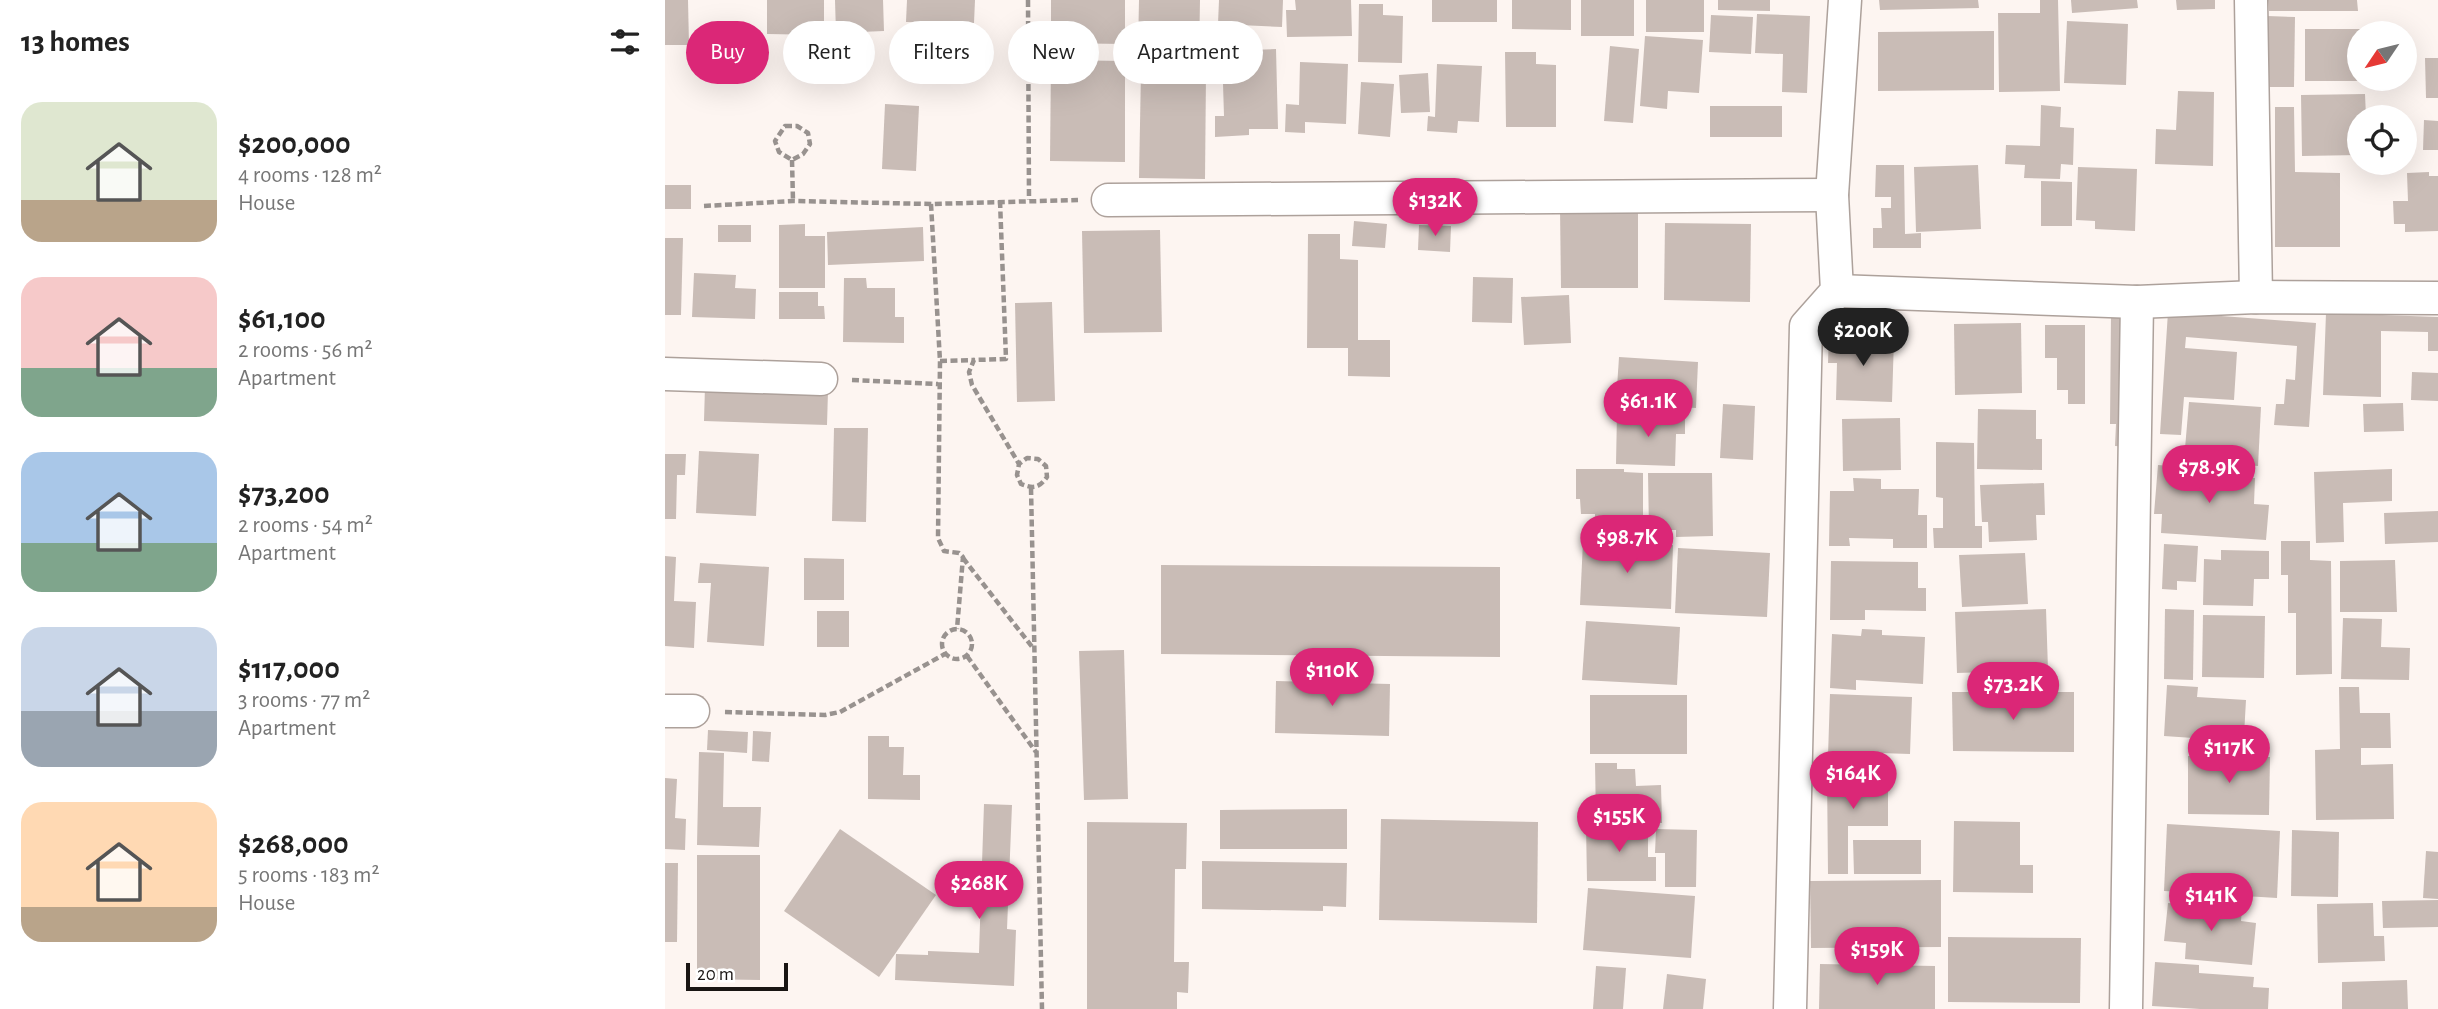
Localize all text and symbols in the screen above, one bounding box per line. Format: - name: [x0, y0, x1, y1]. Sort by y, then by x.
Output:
- chip: Buy: [686, 21, 769, 84]
- chip: Rent: [783, 21, 875, 84]
- chip: Filters: [889, 21, 994, 84]
- chip: New: [1008, 21, 1099, 84]
- chip: Apartment: [1113, 21, 1263, 84]
- north arrow: [2347, 21, 2417, 91]
- map controls: [2347, 21, 2417, 175]
- icon: filters: [606, 23, 644, 61]
- text: 13 homes: [21, 27, 130, 57]
- button: locate: [2347, 105, 2417, 175]
- text: $200,000: [238, 129, 351, 159]
- icon: home: [77, 130, 161, 214]
- text: 4 rooms · 128 m²: [238, 164, 382, 187]
- pin: $132K: [1386, 178, 1484, 238]
- text: $132K: [1409, 189, 1461, 212]
- text: House: [238, 192, 295, 215]
- text: $61,100: [238, 304, 326, 334]
- icon: home: [77, 305, 161, 389]
- pin: $200K: [1814, 308, 1912, 368]
- text: $200K: [1834, 319, 1892, 342]
- text: 2 rooms · 56 m²: [238, 339, 372, 362]
- text: Apartment: [238, 367, 336, 390]
- pin: $61.1K: [1591, 380, 1705, 439]
- text: $61.1K: [1620, 390, 1676, 413]
- pin: $78.9K: [2152, 446, 2266, 505]
- text: $78.9K: [2178, 456, 2240, 479]
- text: $73,200: [238, 479, 330, 509]
- icon: home: [77, 480, 161, 564]
- text: 2 rooms · 54 m²: [238, 514, 373, 537]
- pin: $98.7K: [1570, 516, 1684, 575]
- text: $98.7K: [1596, 526, 1658, 549]
- text: Apartment: [238, 542, 336, 565]
- pin: $110K: [1283, 648, 1381, 708]
- text: $117,000: [238, 654, 340, 684]
- icon: home: [77, 655, 161, 739]
- text: $110K: [1306, 659, 1358, 682]
- pin: $73.2K: [1956, 662, 2070, 722]
- text: $73.2K: [1983, 673, 2043, 696]
- text: 3 rooms · 77 m²: [238, 689, 370, 712]
- text: Apartment: [238, 717, 336, 740]
- pin: $117K: [2180, 726, 2278, 785]
- text: $117K: [2204, 736, 2254, 759]
- pin: $164K: [1804, 752, 1902, 811]
- text: $164K: [1826, 762, 1880, 785]
- pin: $155K: [1570, 794, 1668, 854]
- text: $155K: [1593, 805, 1645, 828]
- text: $268,000: [238, 829, 349, 859]
- icon: home: [77, 830, 161, 914]
- pin: $268K: [930, 862, 1028, 921]
- text: 5 rooms · 183 m²: [238, 864, 379, 887]
- text: $268K: [950, 872, 1008, 895]
- pin: $141K: [2162, 874, 2260, 933]
- text: $141K: [2185, 884, 2237, 907]
- text: House: [238, 892, 295, 915]
- pin: $159K: [1828, 928, 1926, 987]
- text: $159K: [1850, 938, 1904, 961]
- scale bar: [686, 960, 787, 992]
- text: 20 m: [697, 965, 734, 984]

